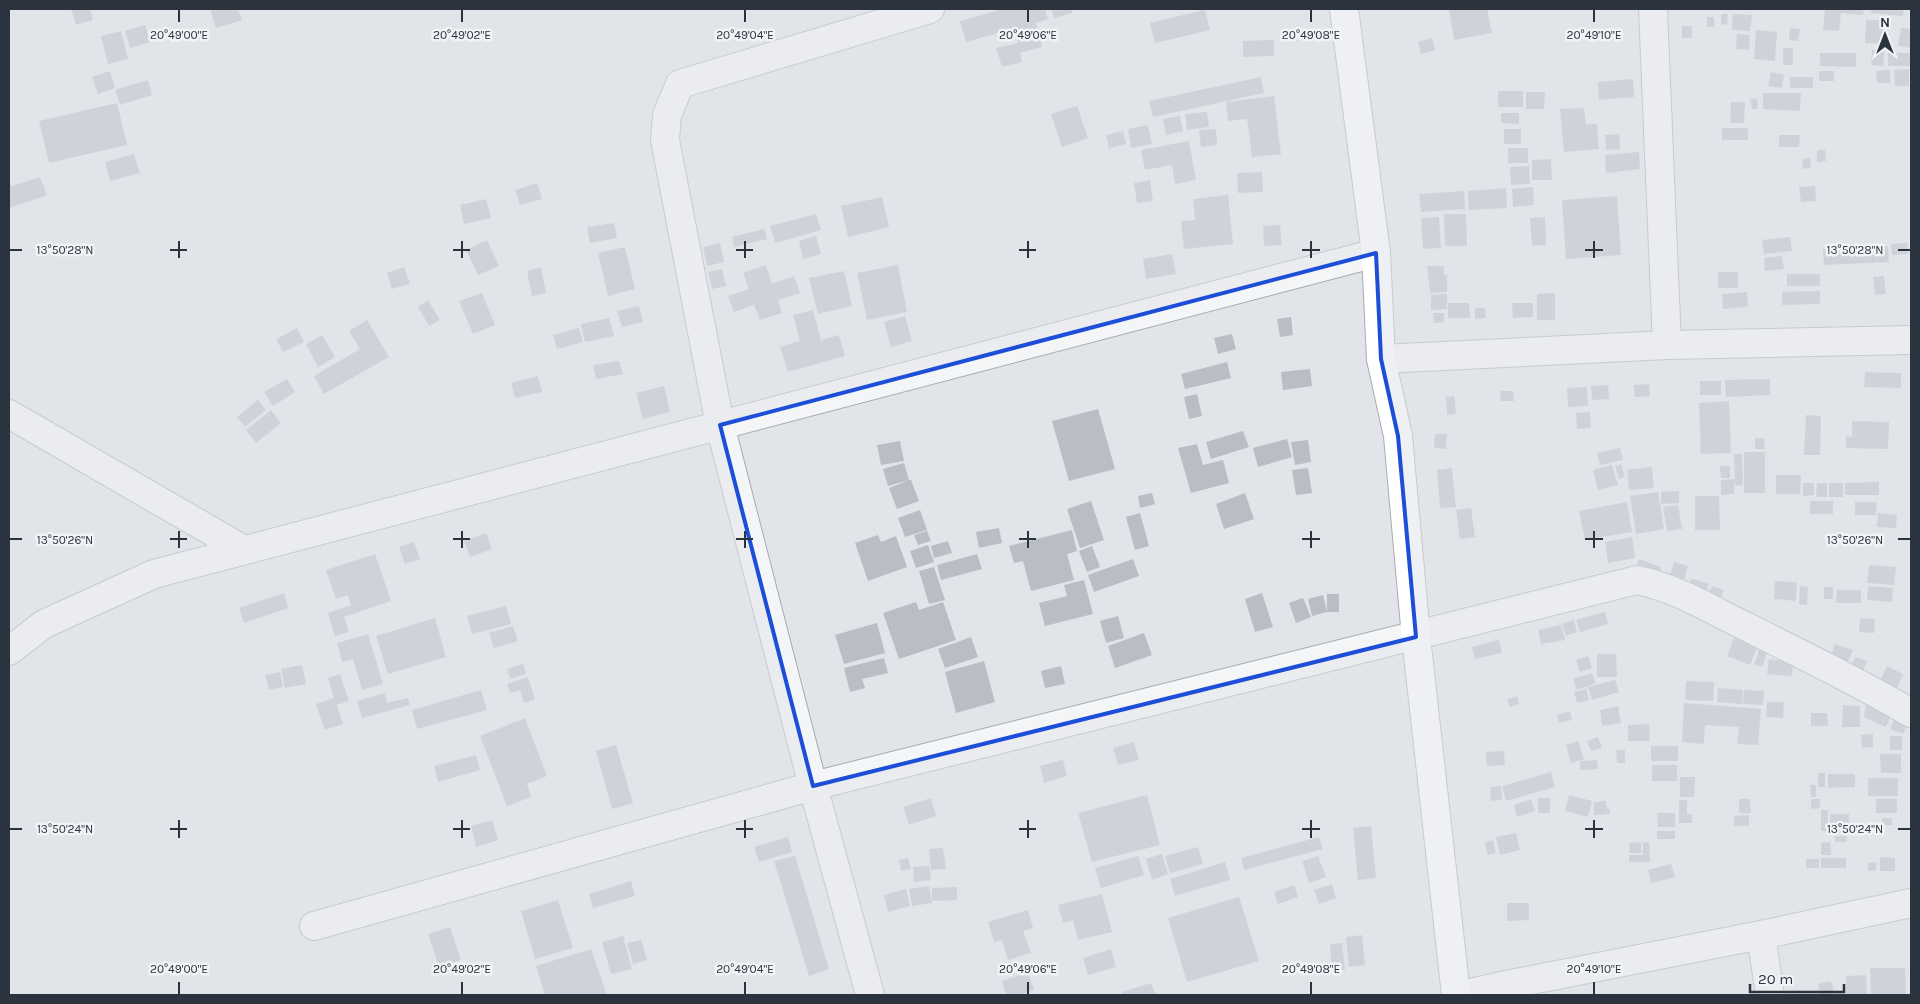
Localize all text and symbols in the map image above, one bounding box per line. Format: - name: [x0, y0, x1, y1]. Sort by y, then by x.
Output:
- north arrow: [1860, 10, 1910, 60]
- text: N: [1880, 14, 1890, 31]
- text: 20°49'00"E: [150, 28, 208, 42]
- text: 20°49'02"E: [433, 28, 491, 42]
- text: 20°49'04"E: [716, 28, 774, 42]
- text: 20°49'06"E: [999, 28, 1057, 42]
- text: 20°49'08"E: [1282, 28, 1340, 42]
- text: 20°49'10"E: [1567, 28, 1621, 42]
- text: 13°50'28"N: [37, 243, 93, 257]
- text: 13°50'28"N: [1827, 243, 1883, 257]
- text: 13°50'26"N: [37, 533, 93, 547]
- text: 13°50'26"N: [1827, 533, 1883, 547]
- text: 13°50'24"N: [37, 822, 93, 836]
- text: 13°50'24"N: [1827, 822, 1883, 836]
- text: 20°49'00"E: [150, 962, 208, 976]
- text: 20°49'02"E: [433, 962, 491, 976]
- text: 20°49'04"E: [716, 962, 774, 976]
- text: 20°49'06"E: [999, 962, 1057, 976]
- text: 20°49'08"E: [1282, 962, 1340, 976]
- text: 20°49'10"E: [1567, 962, 1621, 976]
- scale bar: [1750, 962, 1844, 994]
- text: 20 m: [1758, 970, 1793, 988]

